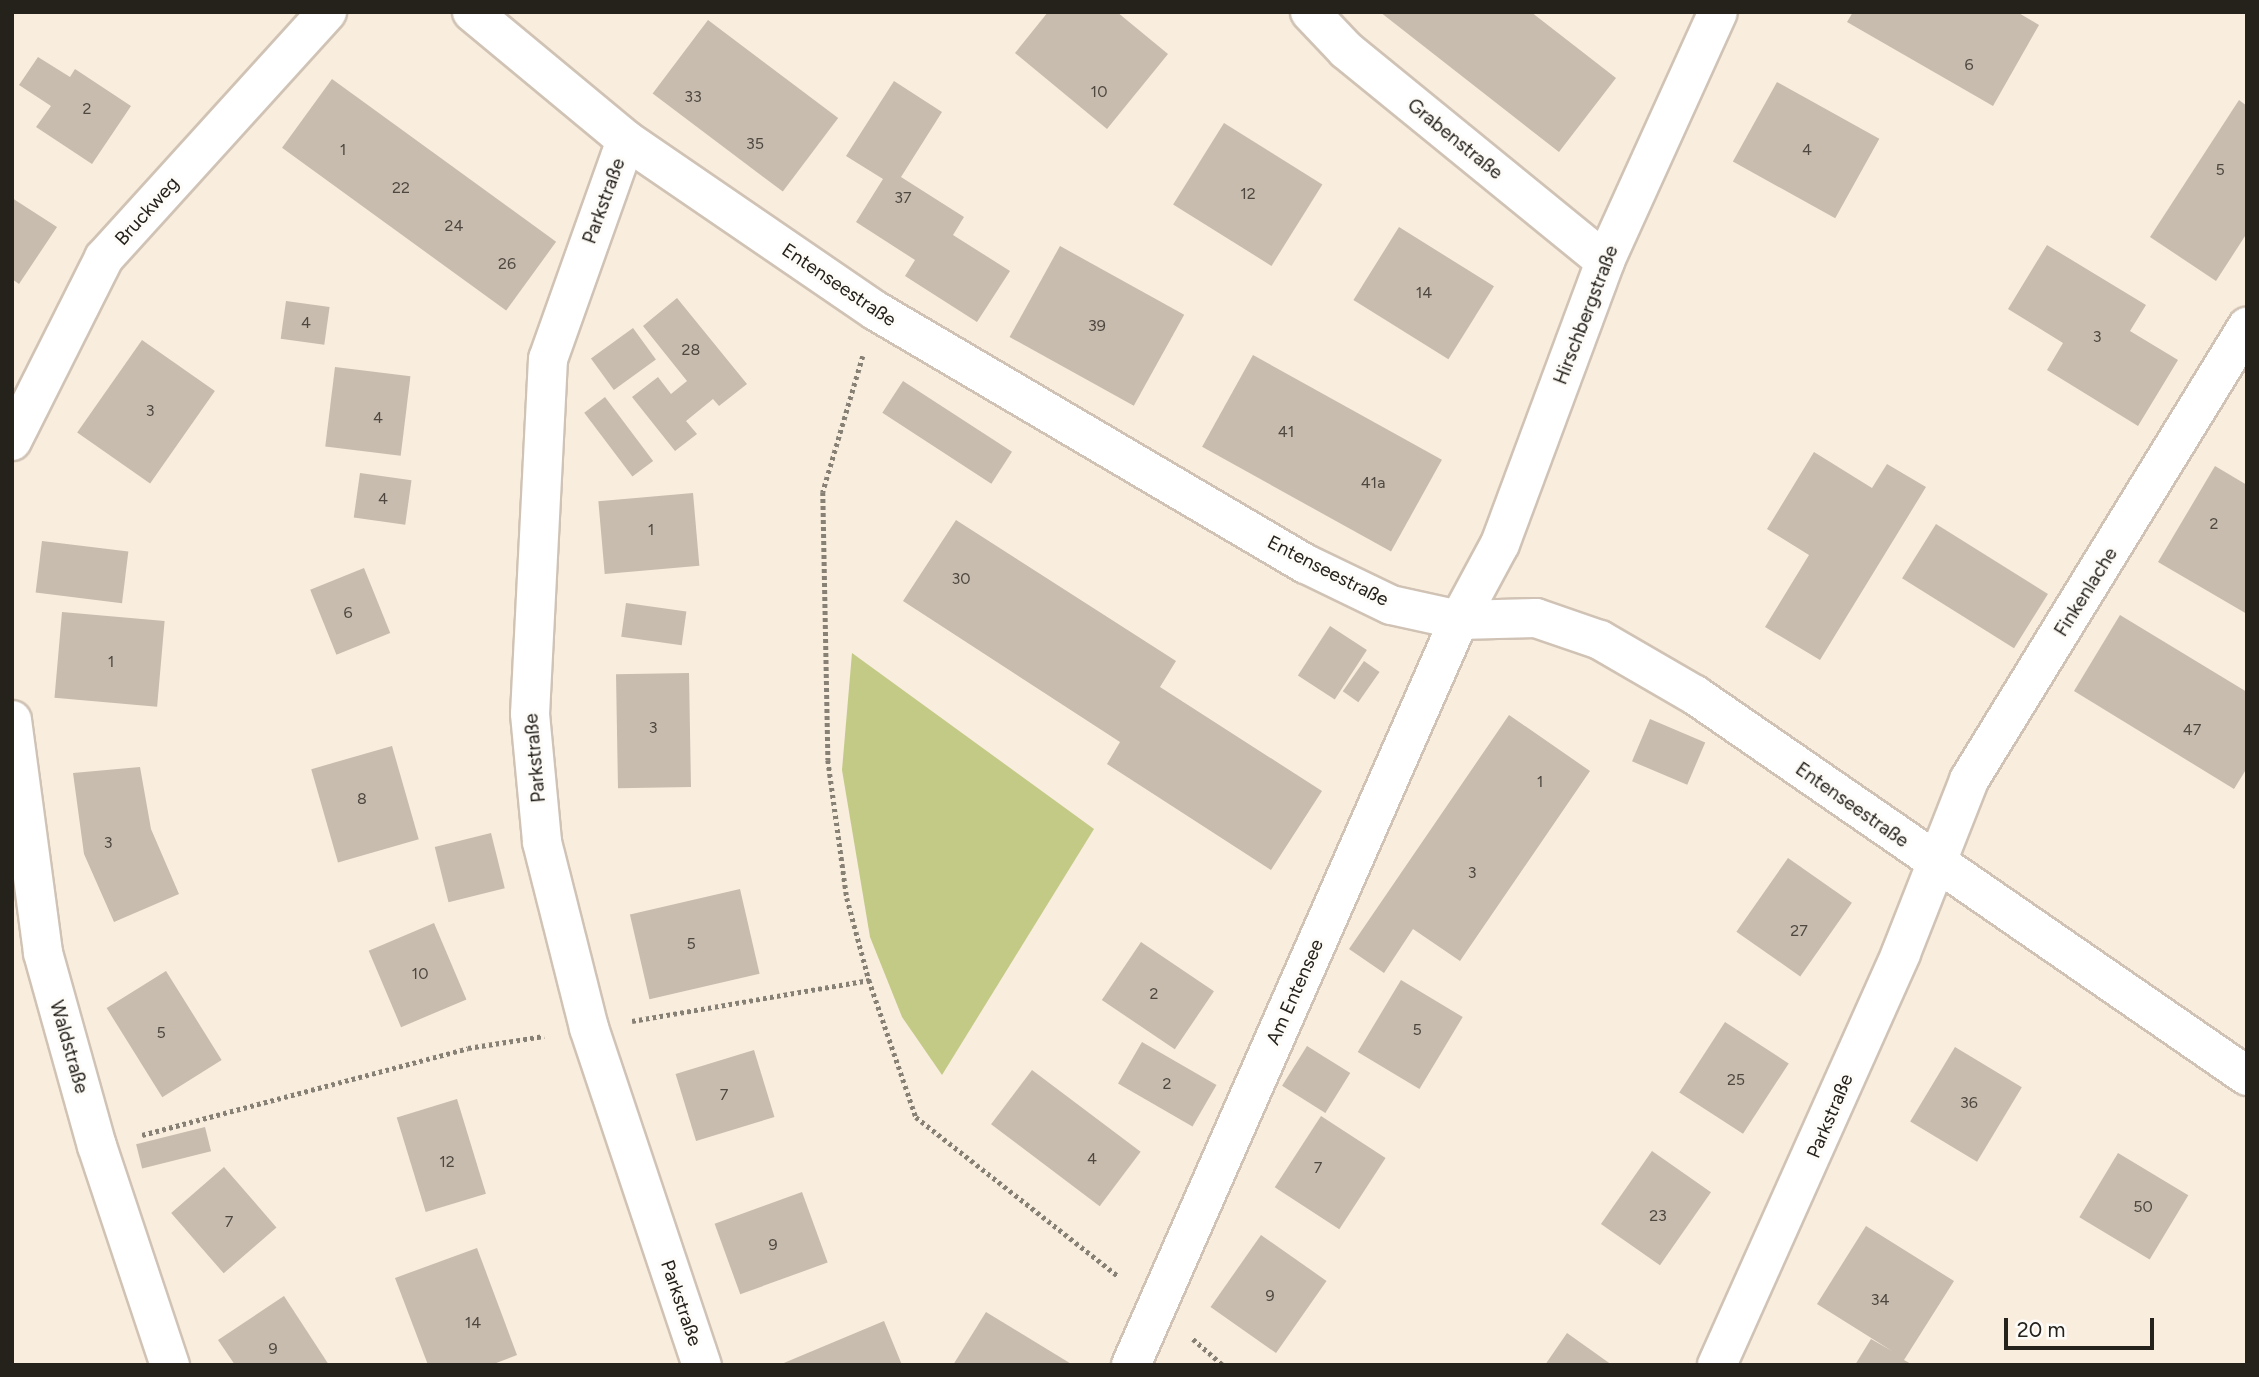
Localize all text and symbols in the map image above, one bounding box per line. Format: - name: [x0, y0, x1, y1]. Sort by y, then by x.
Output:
- house number: 6: [1964, 55, 1974, 75]
- house number: 10: [1091, 82, 1107, 102]
- house number: 33: [684, 87, 702, 107]
- street label: Grabenstraße: [1403, 94, 1507, 184]
- house number: 2: [83, 99, 91, 119]
- house number: 35: [746, 134, 764, 154]
- house number: 1: [340, 140, 346, 160]
- house number: 4: [1802, 140, 1812, 160]
- street label: Parkstraße: [578, 155, 630, 247]
- house number: 5: [2215, 160, 2225, 180]
- street label: Bruckweg: [110, 172, 184, 250]
- house number: 22: [392, 178, 410, 198]
- house number: 12: [1240, 184, 1256, 204]
- house number: 37: [894, 188, 912, 208]
- house number: 24: [445, 216, 463, 236]
- street label: Entenseestraße: [778, 238, 900, 332]
- street label: Hirschbergstraße: [1549, 242, 1623, 388]
- house number: 26: [498, 254, 516, 274]
- house number: 14: [1416, 283, 1432, 303]
- house number: 4: [301, 313, 311, 333]
- house number: 39: [1088, 316, 1106, 336]
- house number: 3: [2093, 327, 2101, 347]
- house number: 28: [682, 340, 700, 360]
- house number: 3: [146, 401, 154, 421]
- house number: 4: [373, 408, 383, 428]
- house number: 41: [1278, 422, 1294, 442]
- house number: 41a: [1361, 473, 1385, 493]
- house number: 4: [378, 489, 388, 509]
- house number: 2: [2210, 514, 2218, 534]
- house number: 1: [648, 520, 654, 540]
- street label: Entenseestraße: [1264, 531, 1392, 611]
- street label: Finkenlache: [2050, 543, 2122, 641]
- house number: 30: [952, 569, 970, 589]
- house number: 6: [343, 603, 353, 623]
- house number: 1: [108, 652, 114, 672]
- street label: Parkstraße: [520, 712, 550, 804]
- house number: 3: [649, 718, 657, 738]
- house number: 47: [2183, 720, 2201, 740]
- street label: Entenseestraße: [1791, 758, 1913, 852]
- house number: 1: [1537, 772, 1543, 792]
- house number: 8: [357, 789, 367, 809]
- house number: 3: [104, 833, 112, 853]
- house number: 3: [1468, 863, 1476, 883]
- house number: 27: [1790, 921, 1808, 941]
- house number: 5: [686, 934, 696, 954]
- street label: Am Entensee: [1262, 936, 1328, 1048]
- house number: 10: [412, 964, 428, 984]
- house number: 2: [1150, 984, 1158, 1004]
- street label: Waldstraße: [45, 998, 93, 1096]
- house number: 5: [1412, 1020, 1422, 1040]
- house number: 5: [156, 1023, 166, 1043]
- house number: 25: [1727, 1070, 1745, 1090]
- street label: Parkstraße: [1802, 1070, 1858, 1162]
- house number: 2: [1163, 1074, 1171, 1094]
- house number: 7: [720, 1085, 728, 1105]
- house number: 36: [1960, 1093, 1978, 1113]
- house number: 4: [1087, 1149, 1097, 1169]
- house number: 12: [439, 1152, 455, 1172]
- house number: 7: [1314, 1158, 1322, 1178]
- house number: 50: [2133, 1197, 2153, 1217]
- house number: 23: [1649, 1206, 1667, 1226]
- house number: 7: [225, 1212, 233, 1232]
- house number: 9: [768, 1235, 778, 1255]
- street label: Parkstraße: [656, 1257, 706, 1349]
- house number: 9: [1265, 1286, 1275, 1306]
- house number: 34: [1871, 1290, 1889, 1310]
- scale bar: [2007, 1304, 2158, 1348]
- house number: 14: [465, 1313, 481, 1333]
- text: 20 m: [2017, 1317, 2065, 1342]
- house number: 9: [268, 1339, 278, 1359]

